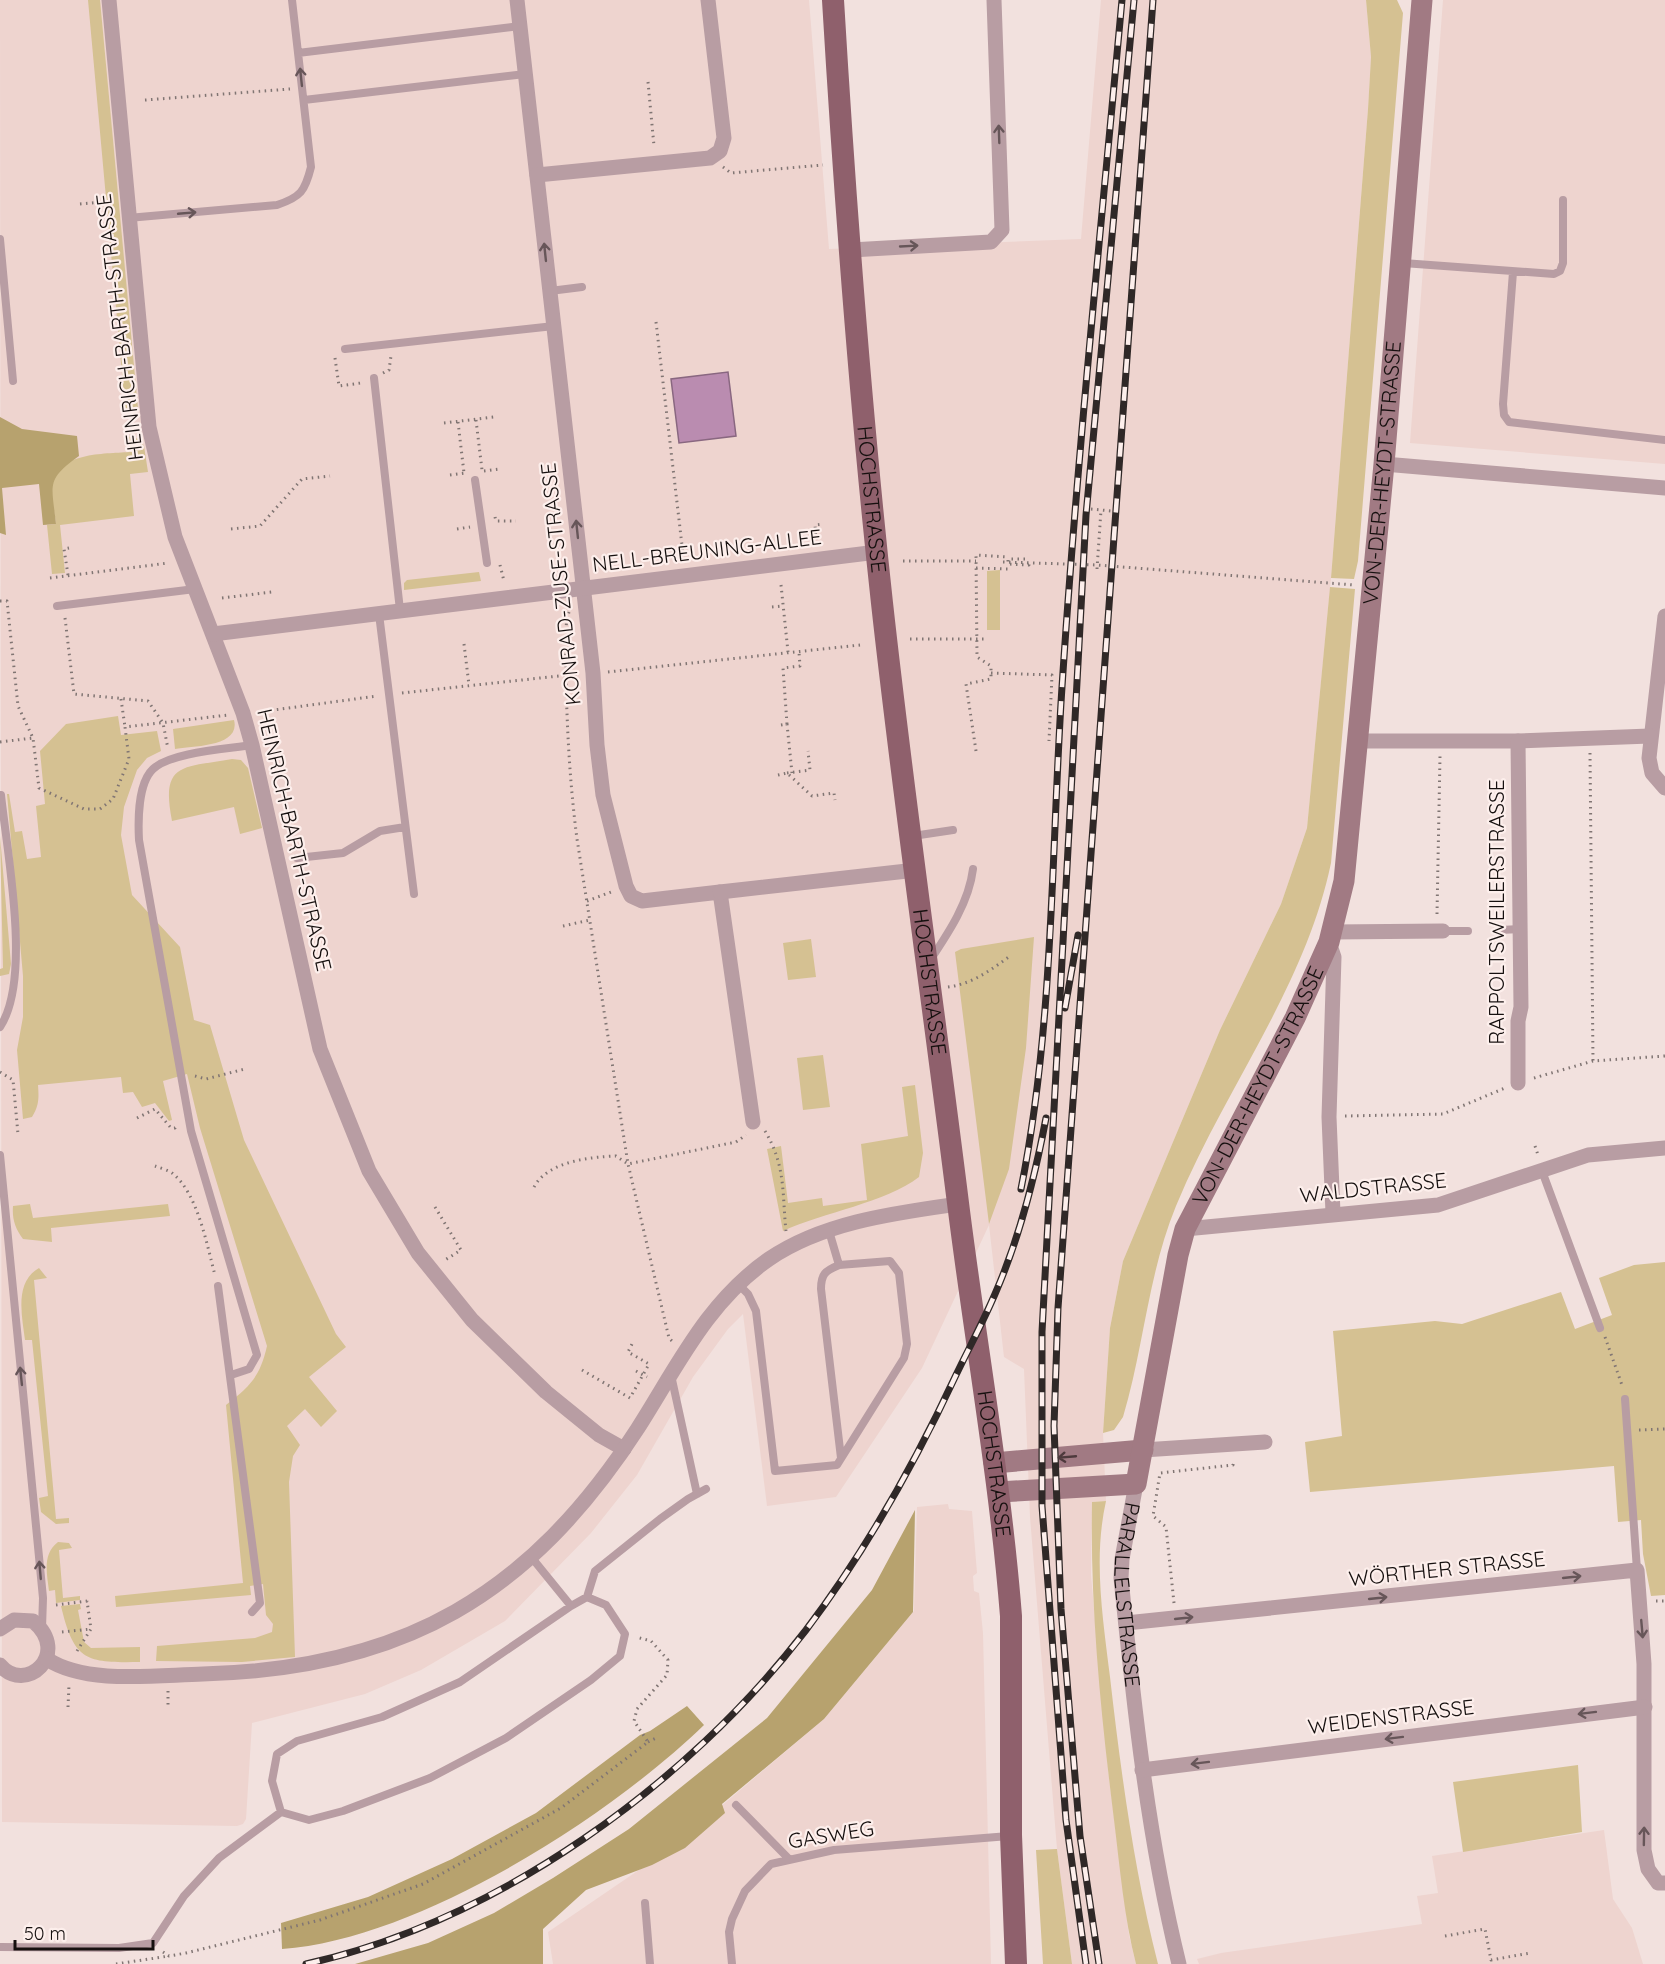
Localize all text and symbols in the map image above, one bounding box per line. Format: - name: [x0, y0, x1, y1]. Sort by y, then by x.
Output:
- one-way arrow: [295, 68, 306, 87]
- one-way arrow: [993, 124, 1004, 144]
- street label: HEINRICH-BARTH-STRASSE: [90, 192, 148, 462]
- one-way arrow: [176, 207, 196, 218]
- one-way arrow: [899, 241, 919, 252]
- one-way arrow: [539, 242, 550, 262]
- street label: VON-DER-HEYDT-STRASSE: [1357, 340, 1406, 606]
- street label: HOCHSTRASSE: [852, 425, 893, 574]
- street label: KONRAD-ZUSE-STRASSE: [534, 462, 586, 707]
- one-way arrow: [571, 519, 582, 539]
- street label: NELL-BREUNING-ALLEE: [591, 523, 823, 577]
- street label: HEINRICH-BARTH-STRASSE: [252, 706, 338, 974]
- street label: RAPPOLTSWEILERSTRASSE: [1483, 779, 1509, 1045]
- street label: HOCHSTRASSE: [908, 907, 953, 1057]
- street label: VON-DER-HEYDT-STRASSE: [1186, 962, 1329, 1209]
- street label: WALDSTRASSE: [1298, 1166, 1448, 1208]
- one-way arrow: [15, 1366, 26, 1386]
- street label: HOCHSTRASSE: [972, 1388, 1017, 1538]
- one-way arrow: [1057, 1452, 1077, 1463]
- street label: PARALLELSTRASSE: [1109, 1500, 1146, 1689]
- street label: WÖRTHER STRASSE: [1347, 1545, 1546, 1591]
- one-way arrow: [34, 1560, 45, 1580]
- one-way arrow: [1561, 1571, 1581, 1582]
- one-way arrow: [1368, 1592, 1387, 1603]
- one-way arrow: [1174, 1612, 1193, 1623]
- one-way arrow: [1636, 1618, 1647, 1638]
- street label: WEIDENSTRASSE: [1306, 1693, 1476, 1739]
- one-way arrow: [1578, 1708, 1597, 1719]
- one-way arrow: [1384, 1732, 1404, 1743]
- one-way arrow: [1191, 1757, 1211, 1768]
- street label: GASWEG: [786, 1814, 876, 1854]
- one-way arrow: [1638, 1826, 1650, 1846]
- scale bar: [15, 1913, 153, 1951]
- text: 50 m: [24, 1922, 66, 1945]

